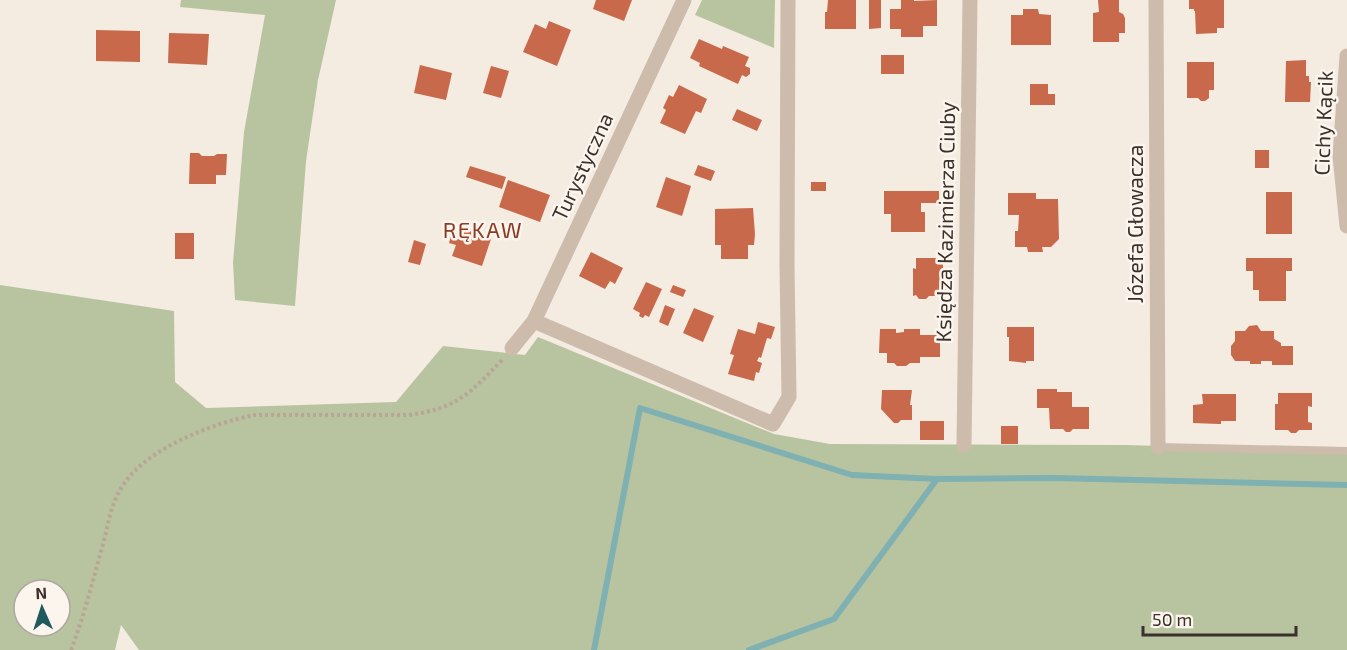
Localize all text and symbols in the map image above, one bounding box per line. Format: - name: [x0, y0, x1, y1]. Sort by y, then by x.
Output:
- street label: Cichy Kącik: [1308, 70, 1337, 176]
- street label: Księdza Kazimierza Ciuby: [930, 101, 959, 343]
- street label: Turystyczna: [546, 108, 618, 224]
- street label: Józefa Głowacza: [1122, 145, 1147, 303]
- district label: RĘKAW: [443, 216, 523, 242]
- north arrow: [12, 578, 72, 638]
- text: N: [35, 583, 47, 602]
- scale bar: [1143, 599, 1296, 637]
- text: 50 m: [1152, 608, 1192, 630]

